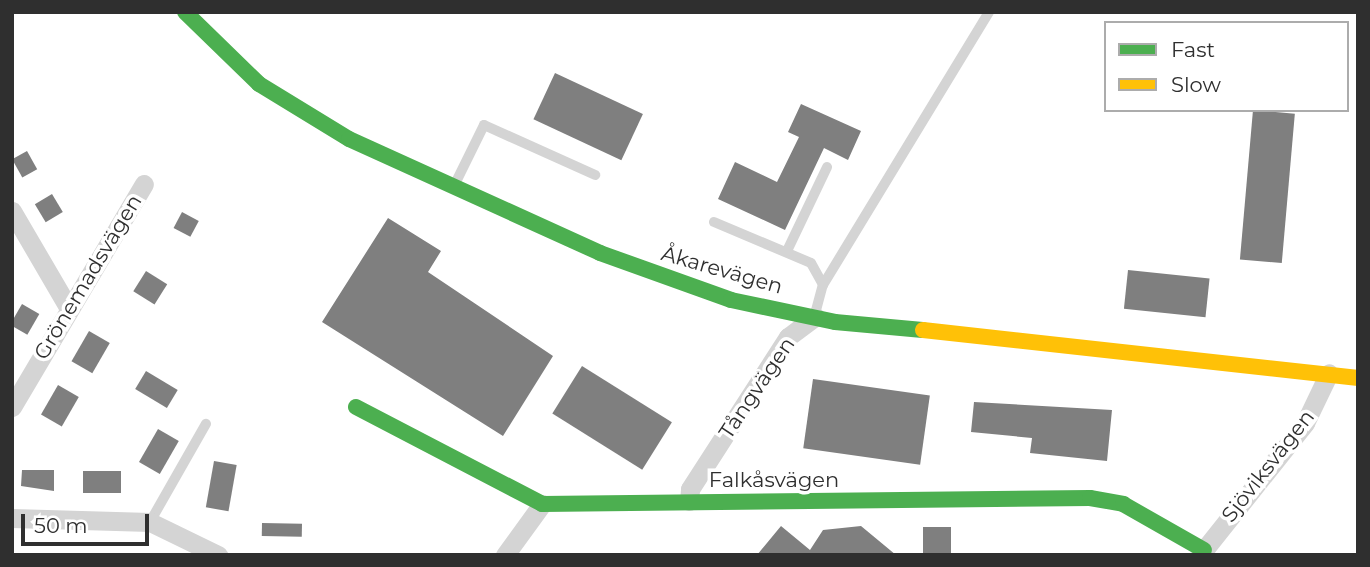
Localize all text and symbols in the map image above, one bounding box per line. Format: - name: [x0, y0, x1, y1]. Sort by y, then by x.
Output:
- legend: [1104, 21, 1349, 112]
- text: Fast: [1171, 37, 1215, 62]
- text: Slow: [1171, 72, 1221, 97]
- street label: Grönemadsvägen: [29, 190, 147, 364]
- street label: Åkarevägen: [658, 241, 786, 299]
- street label: Tångvägen: [714, 332, 800, 444]
- street label: Sjöviksvägen: [1216, 405, 1320, 527]
- street label: Falkåsvägen: [709, 467, 839, 493]
- scale bar: [24, 500, 152, 544]
- text: 50 m: [34, 513, 88, 538]

